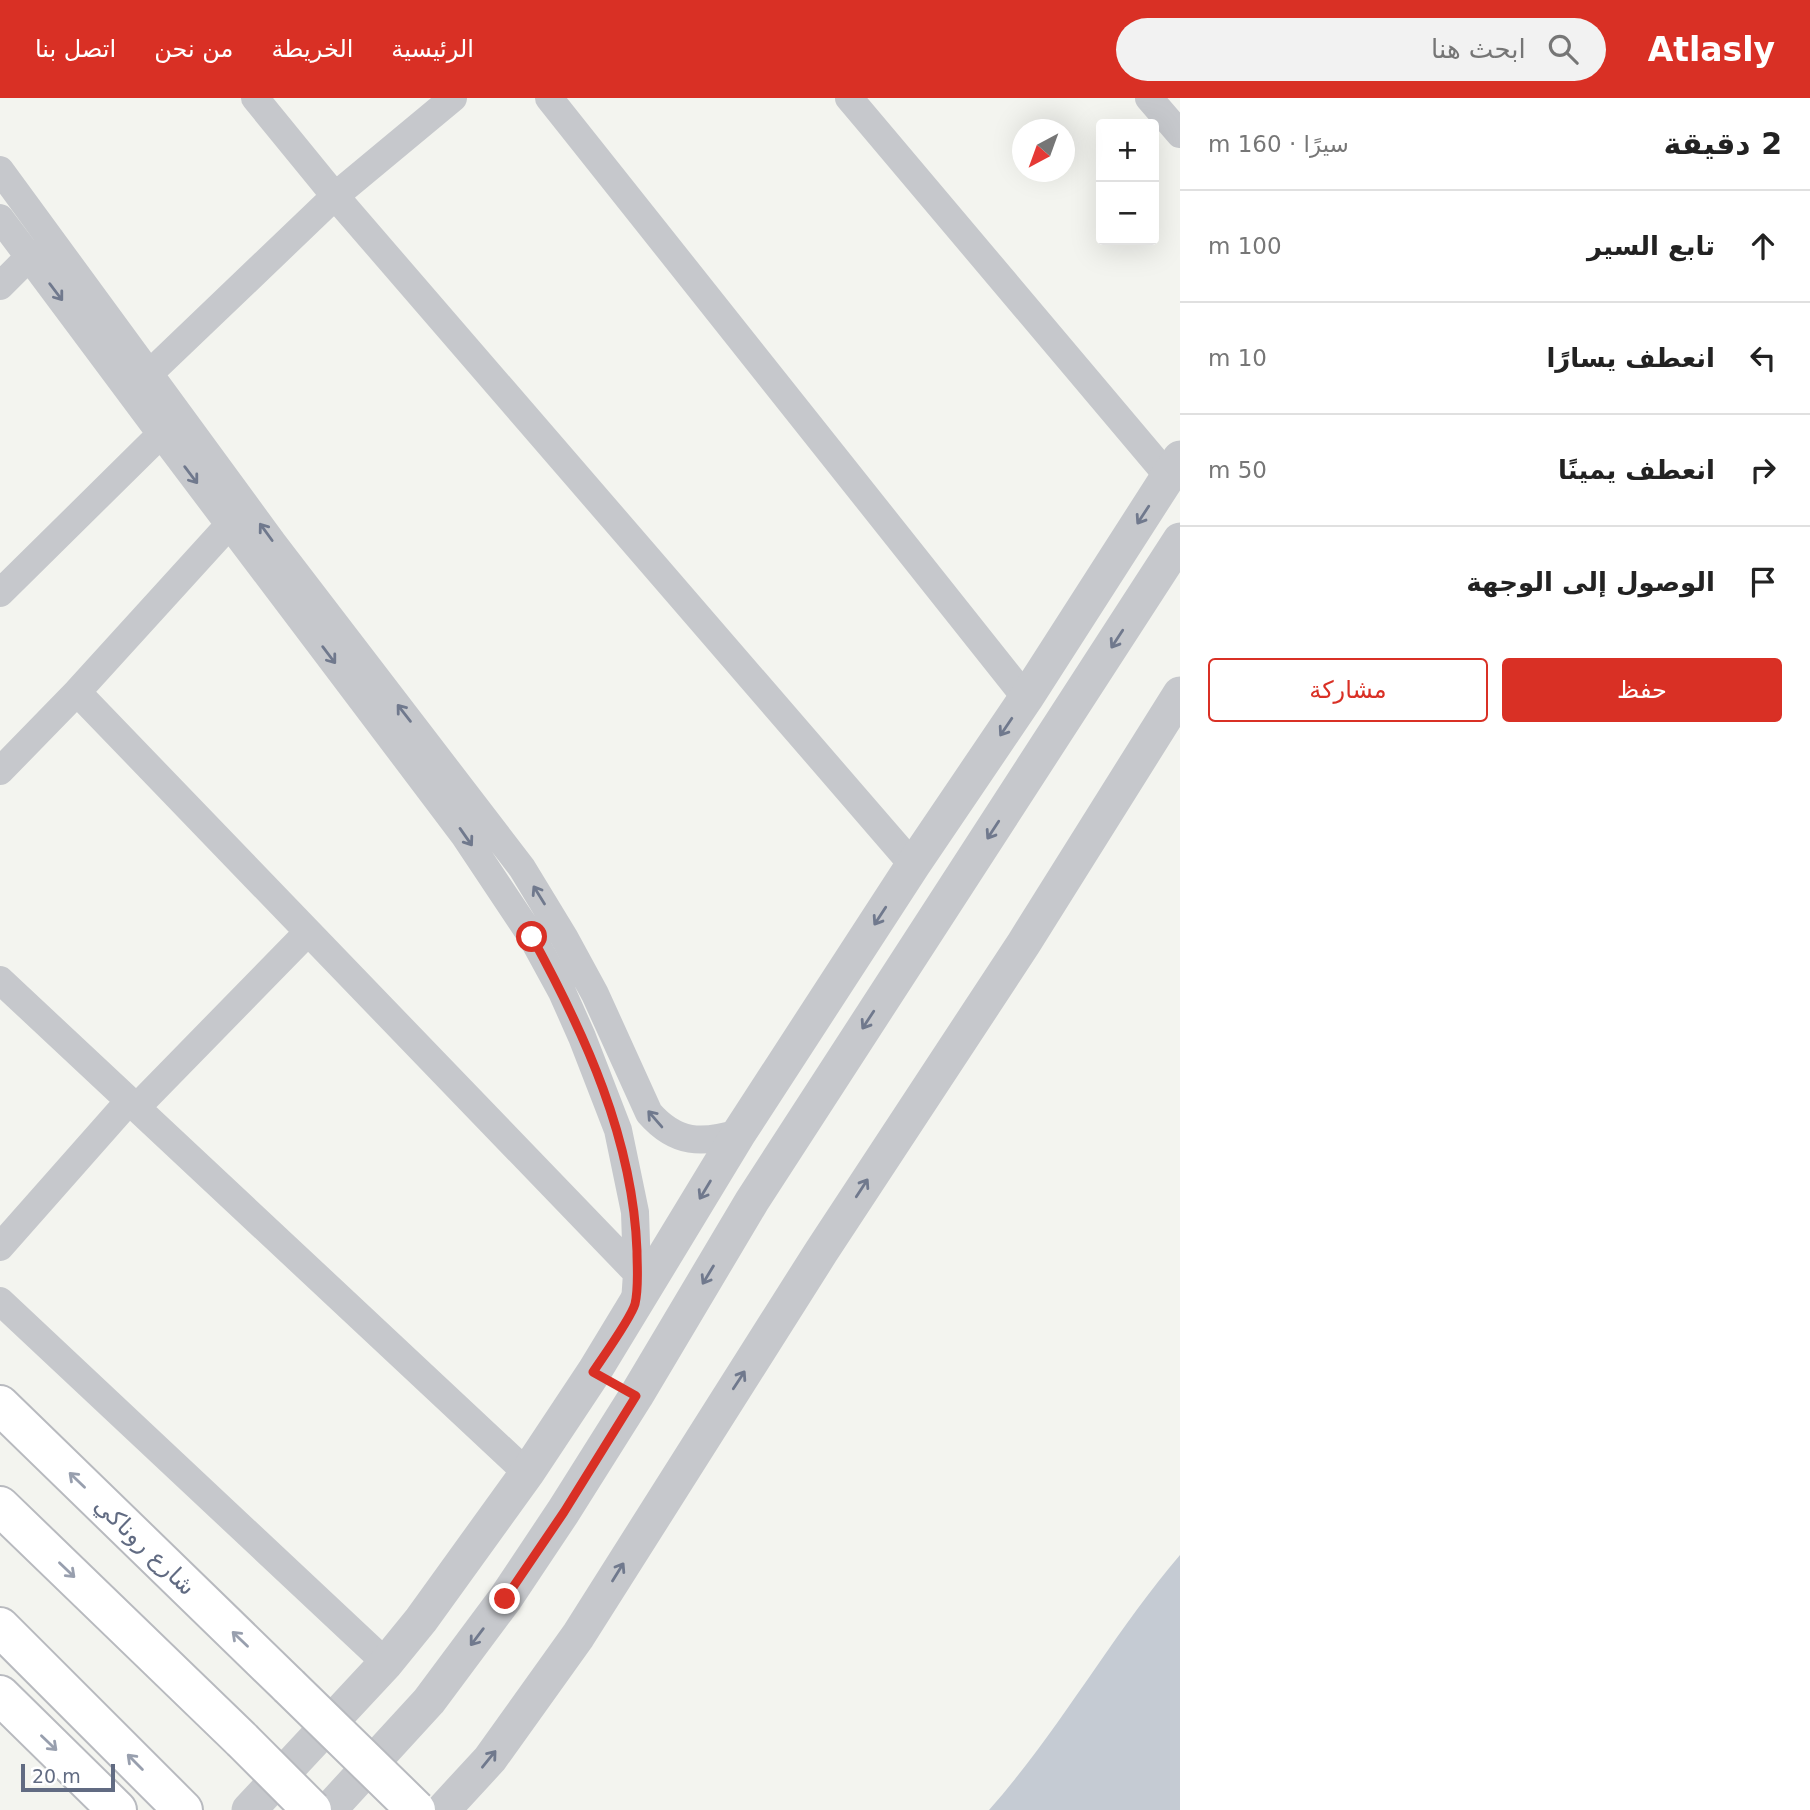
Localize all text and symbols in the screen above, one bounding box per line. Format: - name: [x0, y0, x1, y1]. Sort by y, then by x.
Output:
- search box: [1116, 18, 1606, 81]
- icon: search: [1544, 30, 1582, 68]
- text: Atlasly: [1648, 30, 1775, 69]
- text: ابحث هنا: [1431, 34, 1526, 64]
- text: اتصل بنا: [35, 35, 116, 63]
- text: من نحن: [154, 35, 233, 63]
- text: الخريطة: [271, 35, 353, 63]
- text: الرئيسية: [391, 35, 474, 63]
- north arrow: [1012, 119, 1075, 182]
- map controls: [1096, 119, 1159, 245]
- button: +: [1096, 119, 1159, 182]
- text: 2 دقيقة: [1664, 126, 1782, 161]
- text: سيرًا · 160 m: [1208, 131, 1349, 157]
- button: −: [1096, 182, 1159, 245]
- icon: ahead: [1744, 227, 1782, 265]
- text: تابع السير: [1587, 231, 1715, 261]
- text: 100 m: [1208, 233, 1282, 259]
- one-way arrow: [48, 282, 63, 301]
- icon: left: [1744, 339, 1782, 377]
- text: انعطف يسارًا: [1546, 343, 1715, 373]
- text: 10 m: [1208, 345, 1267, 371]
- icon: right: [1744, 451, 1782, 489]
- text: انعطف يمينًا: [1558, 455, 1715, 485]
- text: 50 m: [1208, 457, 1267, 483]
- one-way arrow: [183, 465, 198, 484]
- one-way arrow: [1136, 505, 1151, 524]
- one-way arrow: [258, 523, 273, 542]
- icon: arrive: [1744, 563, 1782, 601]
- text: الوصول إلى الوجهة: [1466, 567, 1715, 597]
- one-way arrow: [1109, 629, 1124, 648]
- one-way arrow: [321, 646, 336, 665]
- button: مشاركة: [1208, 658, 1488, 722]
- button: حفظ: [1502, 658, 1782, 722]
- one-way arrow: [396, 704, 411, 722]
- one-way arrow: [999, 717, 1014, 736]
- one-way arrow: [986, 820, 1000, 839]
- one-way arrow: [459, 827, 473, 846]
- one-way arrow: [532, 886, 546, 906]
- one-way arrow: [873, 906, 888, 925]
- route start: [516, 921, 547, 952]
- one-way arrow: [861, 1010, 875, 1029]
- one-way arrow: [647, 1110, 663, 1128]
- one-way arrow: [856, 1179, 870, 1199]
- one-way arrow: [697, 1180, 711, 1200]
- one-way arrow: [700, 1264, 714, 1284]
- one-way arrow: [733, 1370, 747, 1390]
- one-way arrow: [69, 1472, 86, 1489]
- street label: شارع روناكي: [89, 1491, 201, 1601]
- one-way arrow: [58, 1562, 75, 1579]
- one-way arrow: [610, 1563, 625, 1582]
- route end: [489, 1583, 520, 1614]
- one-way arrow: [469, 1627, 484, 1646]
- one-way arrow: [232, 1630, 249, 1647]
- one-way arrow: [40, 1735, 57, 1752]
- one-way arrow: [481, 1751, 496, 1769]
- one-way arrow: [126, 1753, 143, 1770]
- scale bar: [21, 1761, 116, 1793]
- text: 20 m: [32, 1765, 81, 1787]

